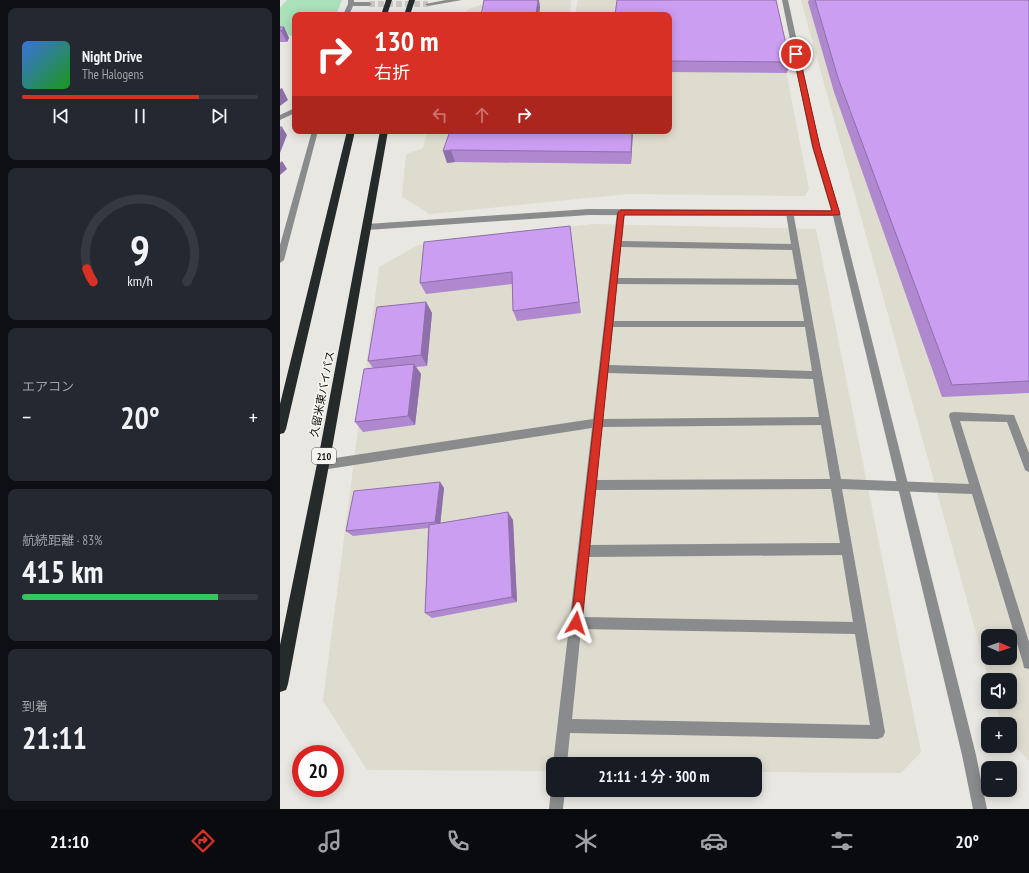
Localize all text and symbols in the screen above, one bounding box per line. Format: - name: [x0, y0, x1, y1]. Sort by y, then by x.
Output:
- text: 130 m: [374, 22, 438, 59]
- icon: right: [308, 28, 360, 80]
- pin: [779, 37, 813, 71]
- icon: arrive: [785, 43, 807, 65]
- text: Night Drive: [82, 47, 142, 66]
- text: 右折: [374, 61, 410, 84]
- text: The Halogens: [82, 66, 144, 83]
- icon: left: [429, 104, 451, 126]
- icon: ahead: [471, 104, 493, 126]
- icon: right: [513, 104, 535, 126]
- icon: previous: [50, 105, 72, 127]
- icon: pause: [129, 105, 151, 127]
- icon: next: [208, 105, 230, 127]
- text: 9: [130, 223, 150, 276]
- text: km/h: [127, 271, 153, 290]
- street label: 久留米東バイパス: [307, 350, 337, 438]
- text: エアコン: [22, 378, 74, 395]
- text: 20°: [120, 398, 160, 437]
- text: −: [22, 403, 31, 431]
- text: +: [249, 403, 258, 431]
- road number: 210: [312, 448, 336, 464]
- text: 航続距離 · 83%: [22, 532, 102, 549]
- text: 415 km: [22, 552, 103, 591]
- position arrow: [555, 602, 597, 644]
- north arrow: [981, 629, 1017, 665]
- map controls: [981, 629, 1017, 797]
- button: sound: [981, 673, 1017, 709]
- text: 到着: [22, 698, 48, 715]
- button: +: [981, 717, 1017, 753]
- text: 21:11: [22, 718, 87, 757]
- speed limit sign: 20: [292, 745, 344, 797]
- button: −: [981, 761, 1017, 797]
- text: 21:11 · 1 分 · 300 m: [599, 767, 709, 786]
- icon: directions: [189, 827, 217, 855]
- icon: music: [316, 827, 344, 855]
- icon: phone: [444, 827, 472, 855]
- icon: climate: [572, 827, 600, 855]
- icon: car: [700, 827, 728, 855]
- icon: filters: [828, 827, 856, 855]
- text: 21:10: [50, 830, 89, 853]
- text: 20°: [955, 830, 979, 853]

